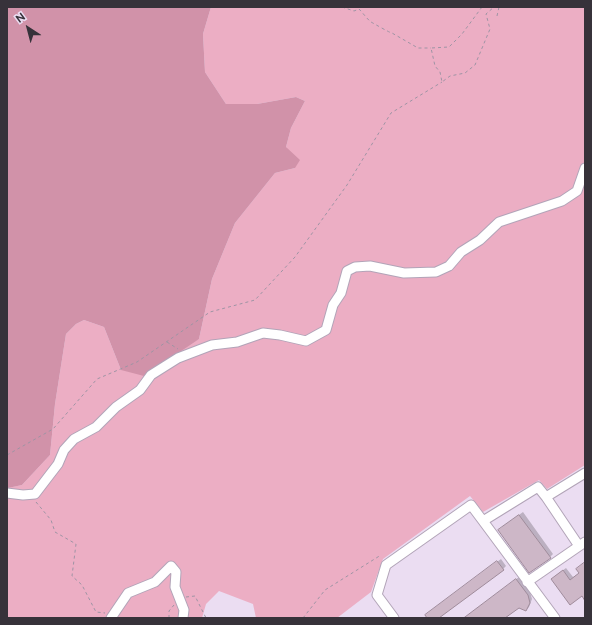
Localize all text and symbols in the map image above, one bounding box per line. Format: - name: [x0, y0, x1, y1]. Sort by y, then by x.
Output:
- north arrow: [8, 8, 48, 48]
- text: N: [13, 10, 28, 26]

